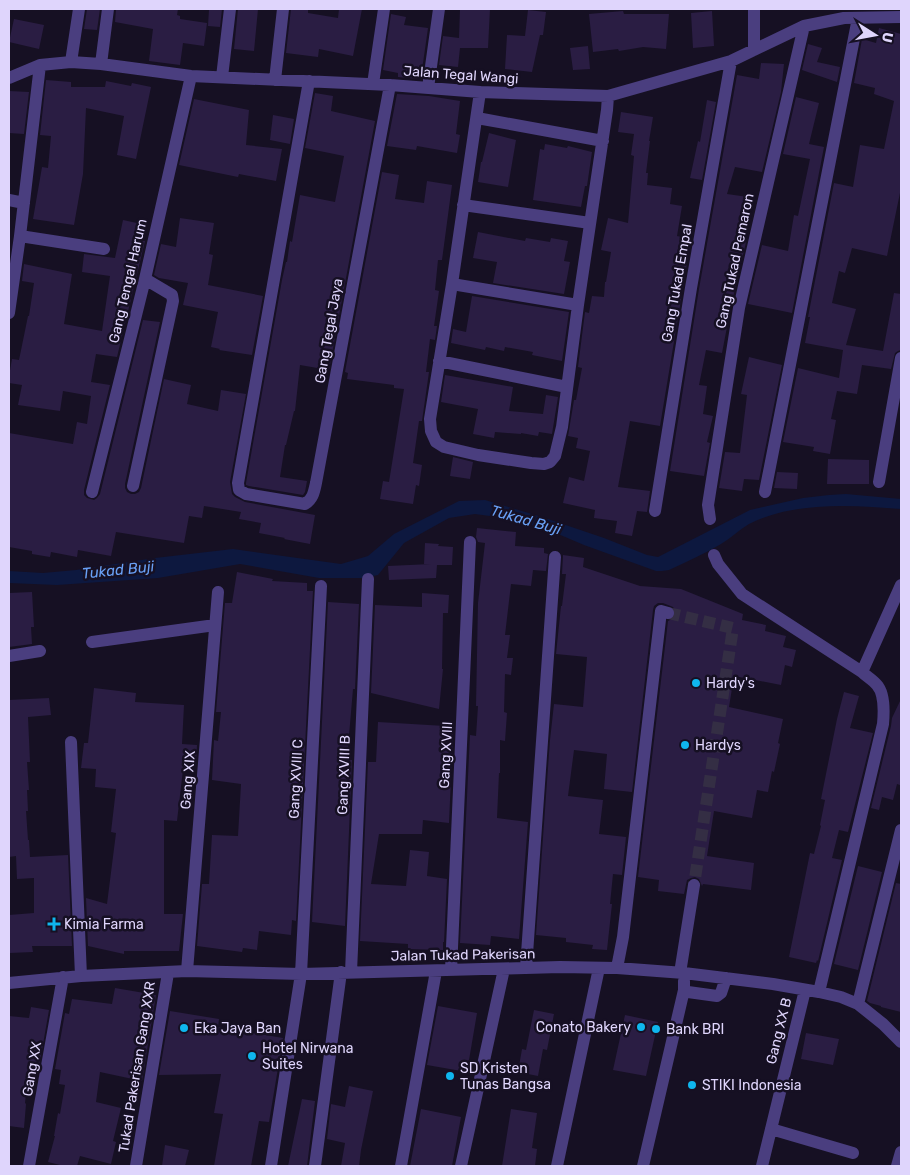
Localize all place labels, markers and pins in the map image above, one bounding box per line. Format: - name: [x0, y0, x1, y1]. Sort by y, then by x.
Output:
- place label: Hardy's: [706, 675, 755, 692]
- marker: Hardy's: [690, 677, 702, 689]
- place label: Hardys: [695, 737, 741, 754]
- marker: Hardys: [679, 739, 691, 751]
- place label: Kimia Farma: [64, 916, 144, 933]
- marker: Kimia Farma: [48, 918, 60, 930]
- place label: Conato Bakery: [536, 1019, 631, 1036]
- place label: Eka Jaya Ban: [194, 1020, 281, 1037]
- marker: Conato Bakery: [635, 1021, 647, 1033]
- place label: Bank BRI: [666, 1021, 724, 1038]
- marker: Eka Jaya Ban: [178, 1022, 190, 1034]
- marker: Bank BRI: [650, 1023, 662, 1035]
- place label: Hotel Nirwana Suites: [262, 1040, 354, 1073]
- marker: Hotel Nirwana Suites: [246, 1050, 258, 1062]
- place label: SD Kristen Tunas Bangsa: [460, 1060, 551, 1093]
- marker: SD Kristen Tunas Bangsa: [444, 1070, 456, 1082]
- place label: STIKI Indonesia: [702, 1077, 801, 1094]
- marker: STIKI Indonesia: [686, 1079, 698, 1091]

